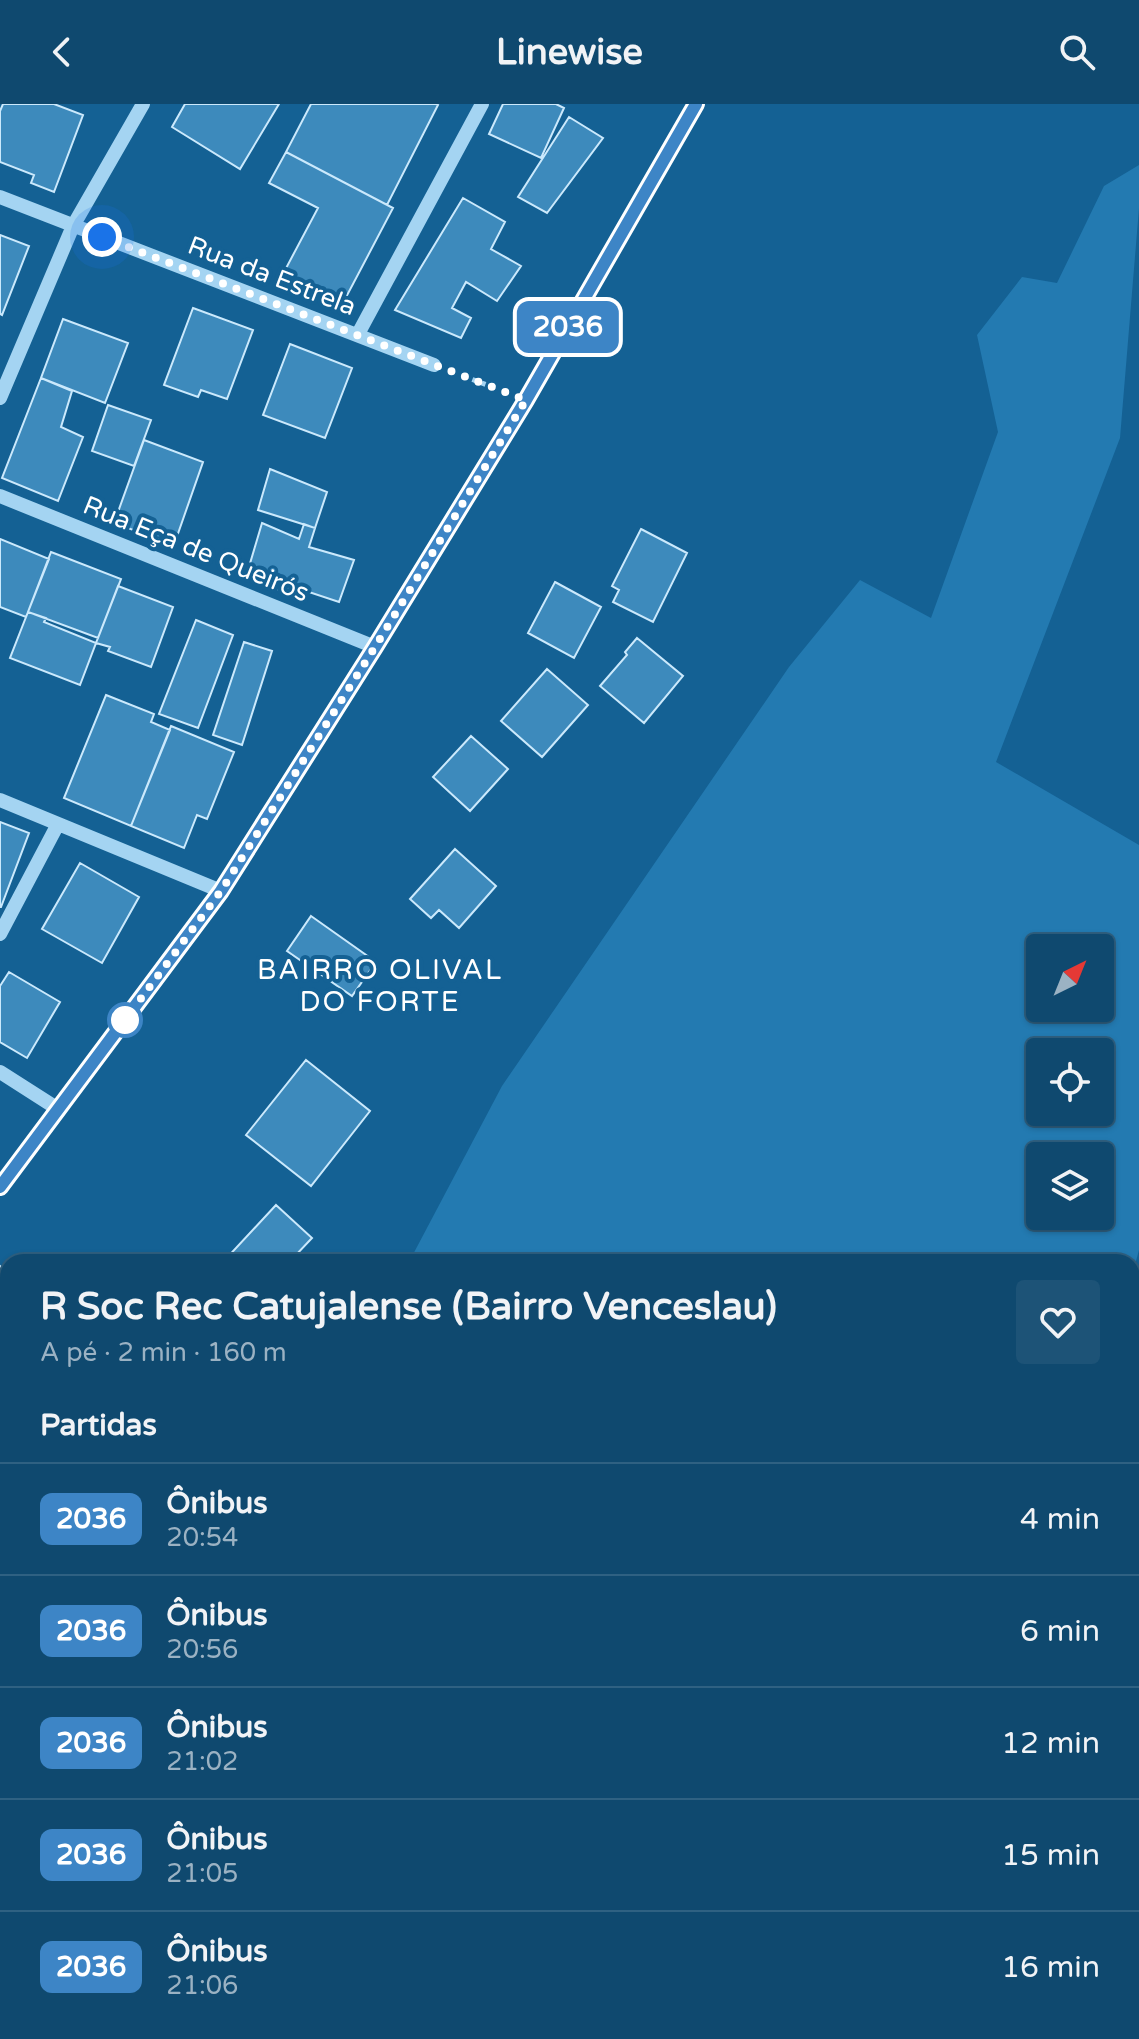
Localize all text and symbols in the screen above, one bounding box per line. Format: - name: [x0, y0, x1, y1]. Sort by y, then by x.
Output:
- icon: back: [40, 30, 84, 74]
- icon: search: [1055, 30, 1099, 74]
- text: Linewise: [496, 31, 643, 74]
- your location: [82, 217, 122, 257]
- street label: Rua da Estrela: [184, 230, 360, 322]
- line badge: 2036: [512, 301, 624, 353]
- text: 2036: [533, 310, 603, 344]
- street label: Rua Eça de Queirós: [79, 490, 313, 608]
- north arrow: [1026, 934, 1114, 1022]
- map controls: [1026, 934, 1114, 1230]
- district label: BAIRRO OLIVAL DO FORTE: [257, 953, 503, 1019]
- unlabelled marker: [108, 1003, 142, 1037]
- button: locate: [1026, 1038, 1114, 1126]
- button: layers: [1026, 1142, 1114, 1230]
- button: heart: [1016, 1280, 1100, 1364]
- text: R Soc Rec Catujalense (Bairro Venceslau): [40, 1284, 777, 1330]
- text: A pé · 2 min · 160 m: [40, 1337, 287, 1368]
- text: Partidas: [40, 1407, 157, 1444]
- text: Ônibus: [166, 1485, 268, 1522]
- text: 4 min: [1020, 1501, 1100, 1538]
- text: 2036: [56, 1502, 126, 1536]
- text: 20:54: [166, 1522, 238, 1553]
- text: Ônibus: [166, 1597, 268, 1634]
- text: 6 min: [1020, 1613, 1100, 1650]
- text: 2036: [56, 1614, 126, 1648]
- text: 20:56: [166, 1634, 238, 1665]
- text: Ônibus: [166, 1709, 268, 1746]
- text: 12 min: [1001, 1725, 1100, 1762]
- text: 2036: [56, 1726, 126, 1760]
- text: 21:02: [166, 1746, 238, 1777]
- text: Ônibus: [166, 1821, 268, 1858]
- text: 15 min: [1001, 1837, 1100, 1874]
- text: 2036: [56, 1838, 126, 1872]
- text: 21:05: [166, 1858, 238, 1889]
- text: Ônibus: [166, 1933, 268, 1970]
- text: 16 min: [1001, 1949, 1100, 1986]
- text: 2036: [56, 1950, 126, 1984]
- text: 21:06: [166, 1970, 238, 2001]

